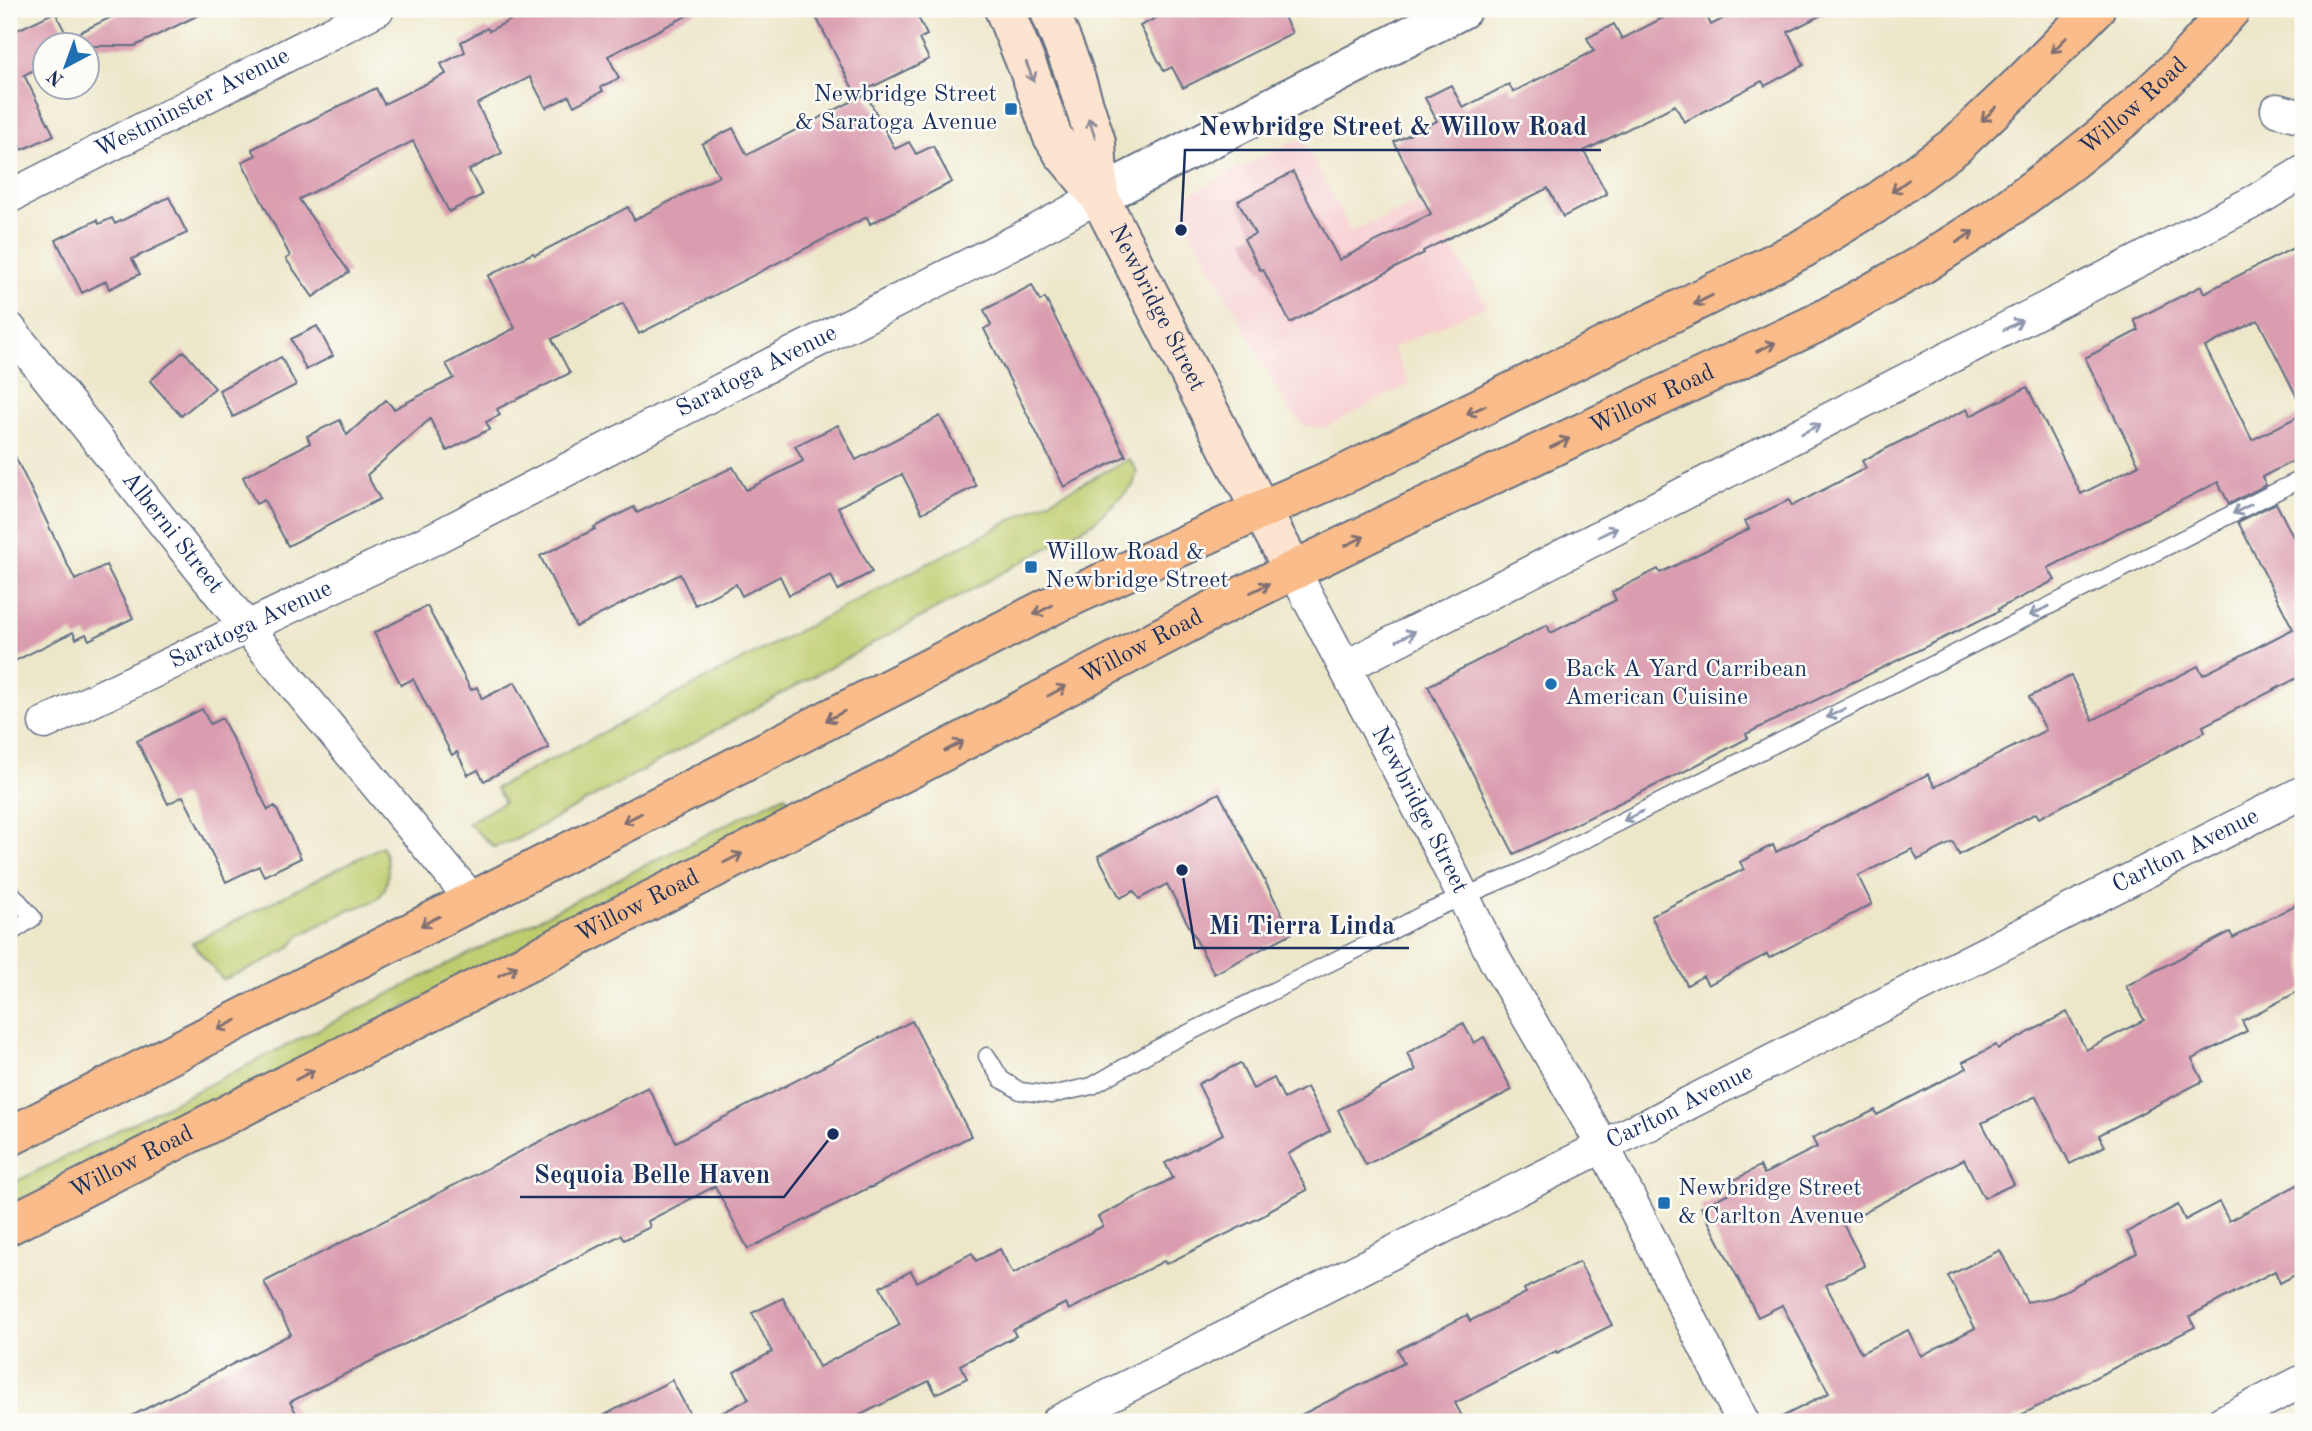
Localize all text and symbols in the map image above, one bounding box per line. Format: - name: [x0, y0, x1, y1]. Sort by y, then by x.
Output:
- north arrow: [32, 32, 102, 102]
- one-way arrow: [2051, 36, 2068, 53]
- street label: Westminster Avenue: [92, 44, 294, 163]
- street label: Willow Road: [2076, 53, 2193, 160]
- one-way arrow: [1024, 61, 1037, 83]
- text: N: [44, 65, 68, 89]
- place label: Newbridge Street & Saratoga Avenue: [795, 83, 997, 135]
- marker: Newbridge Street & Saratoga Avenue: [1003, 101, 1019, 117]
- callout: Newbridge Street & Willow Road: [1185, 103, 1601, 150]
- one-way arrow: [1981, 105, 1998, 122]
- text: Newbridge Street & Willow Road: [1199, 115, 1587, 141]
- one-way arrow: [1085, 118, 1097, 140]
- one-way arrow: [1891, 179, 1909, 194]
- street label: Newbridge Street: [1104, 221, 1209, 395]
- one-way arrow: [1955, 229, 1974, 244]
- one-way arrow: [1693, 293, 1714, 307]
- one-way arrow: [2002, 317, 2023, 331]
- street label: Saratoga Avenue: [673, 321, 841, 423]
- one-way arrow: [1755, 340, 1777, 353]
- street label: Willow Road: [1586, 361, 1718, 439]
- one-way arrow: [1466, 404, 1487, 417]
- one-way arrow: [1800, 421, 1821, 435]
- one-way arrow: [1550, 436, 1571, 449]
- street label: Alberni Street: [117, 468, 227, 599]
- one-way arrow: [2232, 503, 2253, 516]
- one-way arrow: [1597, 525, 1618, 539]
- one-way arrow: [1344, 533, 1365, 547]
- place label: Willow Road & Newbridge Street: [1045, 541, 1229, 593]
- marker: Willow Road & Newbridge Street: [1023, 559, 1039, 575]
- street label: Saratoga Avenue: [166, 577, 336, 674]
- one-way arrow: [1249, 580, 1270, 593]
- one-way arrow: [1033, 604, 1054, 618]
- street label: Willow Road: [1077, 605, 1207, 689]
- one-way arrow: [2029, 605, 2050, 619]
- one-way arrow: [1395, 629, 1416, 643]
- place label: Back A Yard Carribean American Cuisine: [1565, 658, 1807, 710]
- marker: Back A Yard Carribean American Cuisine: [1543, 676, 1559, 692]
- one-way arrow: [1046, 684, 1067, 698]
- one-way arrow: [1826, 707, 1847, 721]
- one-way arrow: [825, 709, 846, 723]
- street label: Newbridge Street: [1366, 723, 1472, 897]
- one-way arrow: [943, 739, 963, 753]
- street label: Carlton Avenue: [2109, 804, 2263, 898]
- one-way arrow: [1623, 809, 1644, 823]
- one-way arrow: [622, 812, 643, 826]
- one-way arrow: [722, 851, 743, 865]
- street label: Willow Road: [573, 866, 703, 948]
- callout: Mi Tierra Linda: [1195, 901, 1409, 948]
- text: Mi Tierra Linda: [1209, 914, 1395, 940]
- one-way arrow: [420, 915, 440, 929]
- one-way arrow: [497, 964, 518, 978]
- one-way arrow: [217, 1019, 238, 1033]
- street label: Carlton Avenue: [1603, 1061, 1757, 1154]
- one-way arrow: [295, 1068, 315, 1082]
- street label: Willow Road: [67, 1122, 198, 1204]
- callout: Sequoia Belle Haven: [520, 1150, 784, 1197]
- text: Sequoia Belle Haven: [534, 1163, 770, 1189]
- place label: Newbridge Street & Carlton Avenue: [1678, 1177, 1864, 1229]
- marker: Newbridge Street & Carlton Avenue: [1656, 1195, 1672, 1211]

